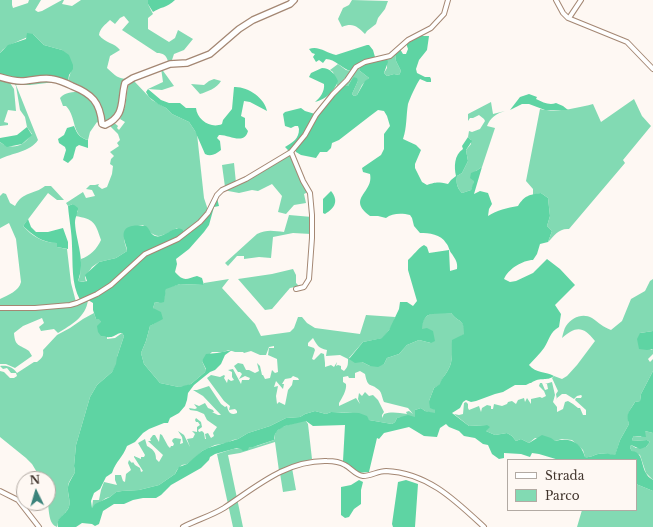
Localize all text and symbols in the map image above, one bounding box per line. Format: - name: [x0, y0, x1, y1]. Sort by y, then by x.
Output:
- legend: [507, 459, 637, 511]
- text: Strada: [545, 468, 584, 483]
- north arrow: [16, 471, 56, 511]
- text: N: [29, 473, 41, 487]
- text: Parco: [545, 488, 580, 503]

